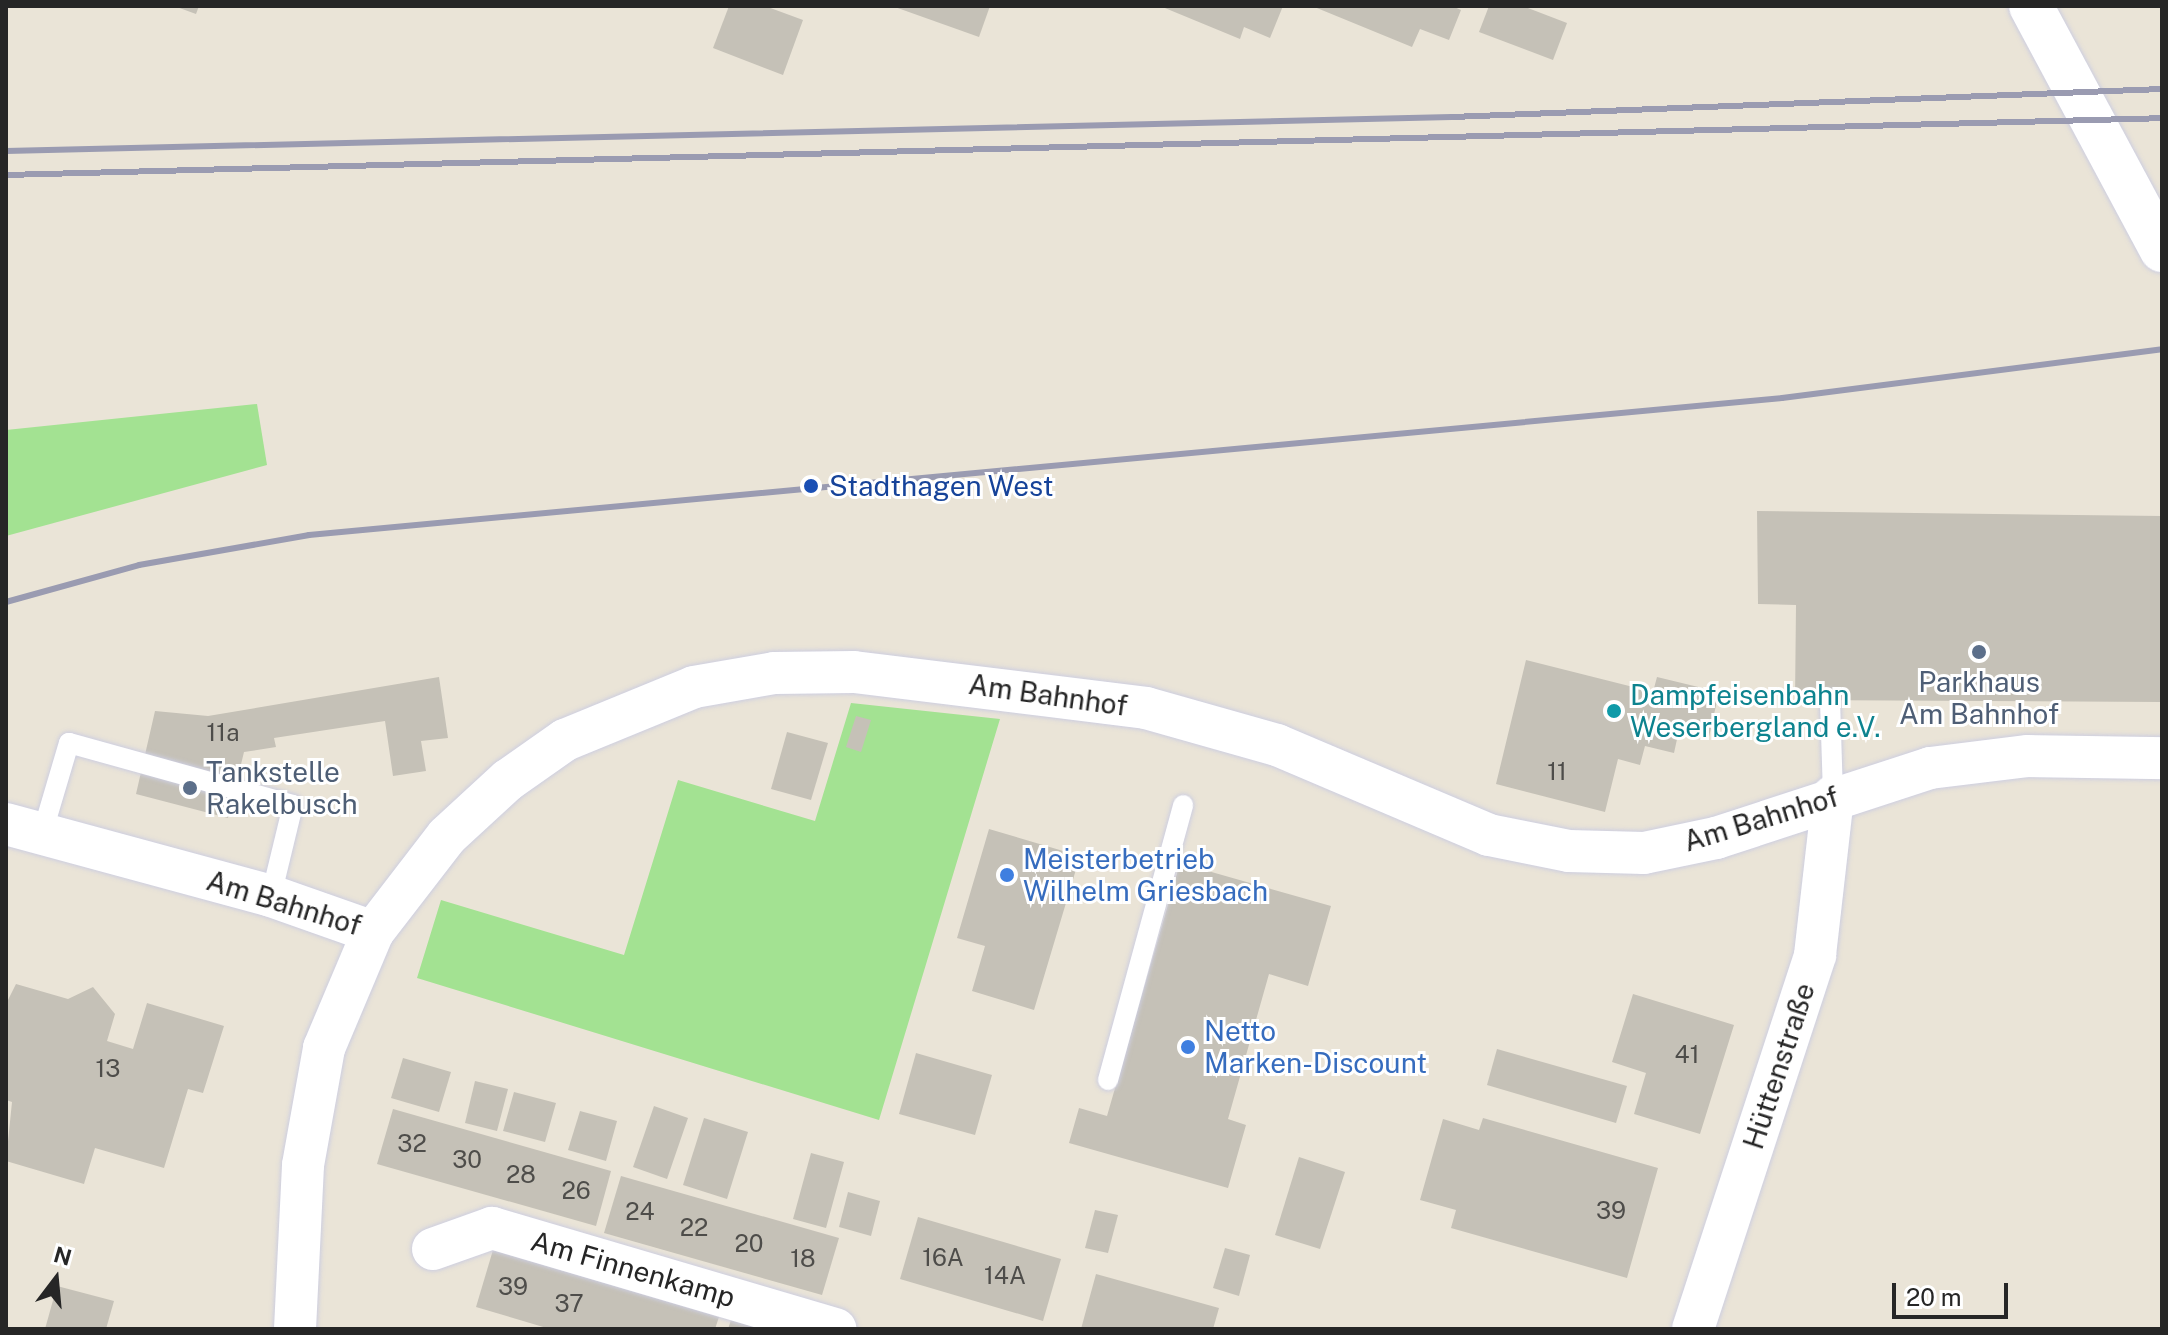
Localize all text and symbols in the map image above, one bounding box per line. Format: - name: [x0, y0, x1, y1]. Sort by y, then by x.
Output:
- place label: Stadthagen West: [829, 469, 1054, 503]
- marker: Stadthagen West: [800, 475, 822, 497]
- marker: Parkhaus Am Bahnhof: [1970, 643, 1988, 661]
- place label: Parkhaus Am Bahnhof: [1899, 665, 2059, 731]
- street label: Am Bahnhof: [966, 667, 1130, 723]
- place label: Dampfeisenbahn Weserbergland e.V.: [1630, 678, 1881, 744]
- marker: Dampfeisenbahn Weserbergland e.V.: [1605, 702, 1623, 720]
- house number: 11a: [207, 719, 239, 747]
- place label: Tankstelle Rakelbusch: [206, 755, 358, 821]
- house number: 11: [1547, 758, 1567, 786]
- marker: Tankstelle Rakelbusch: [181, 779, 199, 797]
- street label: Am Bahnhof: [1680, 780, 1842, 858]
- place label: Meisterbetrieb Wilhelm Griesbach: [1023, 842, 1268, 908]
- street label: Am Bahnhof: [203, 864, 365, 942]
- marker: Meisterbetrieb Wilhelm Griesbach: [998, 866, 1016, 884]
- street label: Hüttenstraße: [1736, 979, 1822, 1153]
- place label: Netto Marken-Discount: [1204, 1014, 1427, 1080]
- marker: Netto Marken-Discount: [1179, 1038, 1197, 1056]
- house number: 41: [1675, 1041, 1699, 1069]
- house number: 13: [96, 1055, 120, 1083]
- house number: 32: [397, 1130, 427, 1158]
- house number: 30: [452, 1146, 482, 1174]
- house number: 28: [506, 1161, 536, 1189]
- house number: 26: [561, 1177, 591, 1205]
- house number: 39: [1596, 1197, 1626, 1225]
- house number: 24: [625, 1198, 655, 1226]
- house number: 22: [680, 1214, 708, 1242]
- street label: Am Finnenkamp: [527, 1224, 739, 1314]
- house number: 20: [735, 1230, 763, 1258]
- north arrow: [16, 1239, 96, 1319]
- text: N: [51, 1241, 74, 1271]
- house number: 16A: [922, 1244, 964, 1272]
- house number: 18: [790, 1245, 816, 1273]
- house number: 14A: [984, 1262, 1026, 1290]
- scale bar: [1896, 1267, 2012, 1317]
- house number: 39: [498, 1273, 528, 1301]
- text: 20 m: [1906, 1283, 1962, 1311]
- house number: 37: [554, 1290, 584, 1318]

